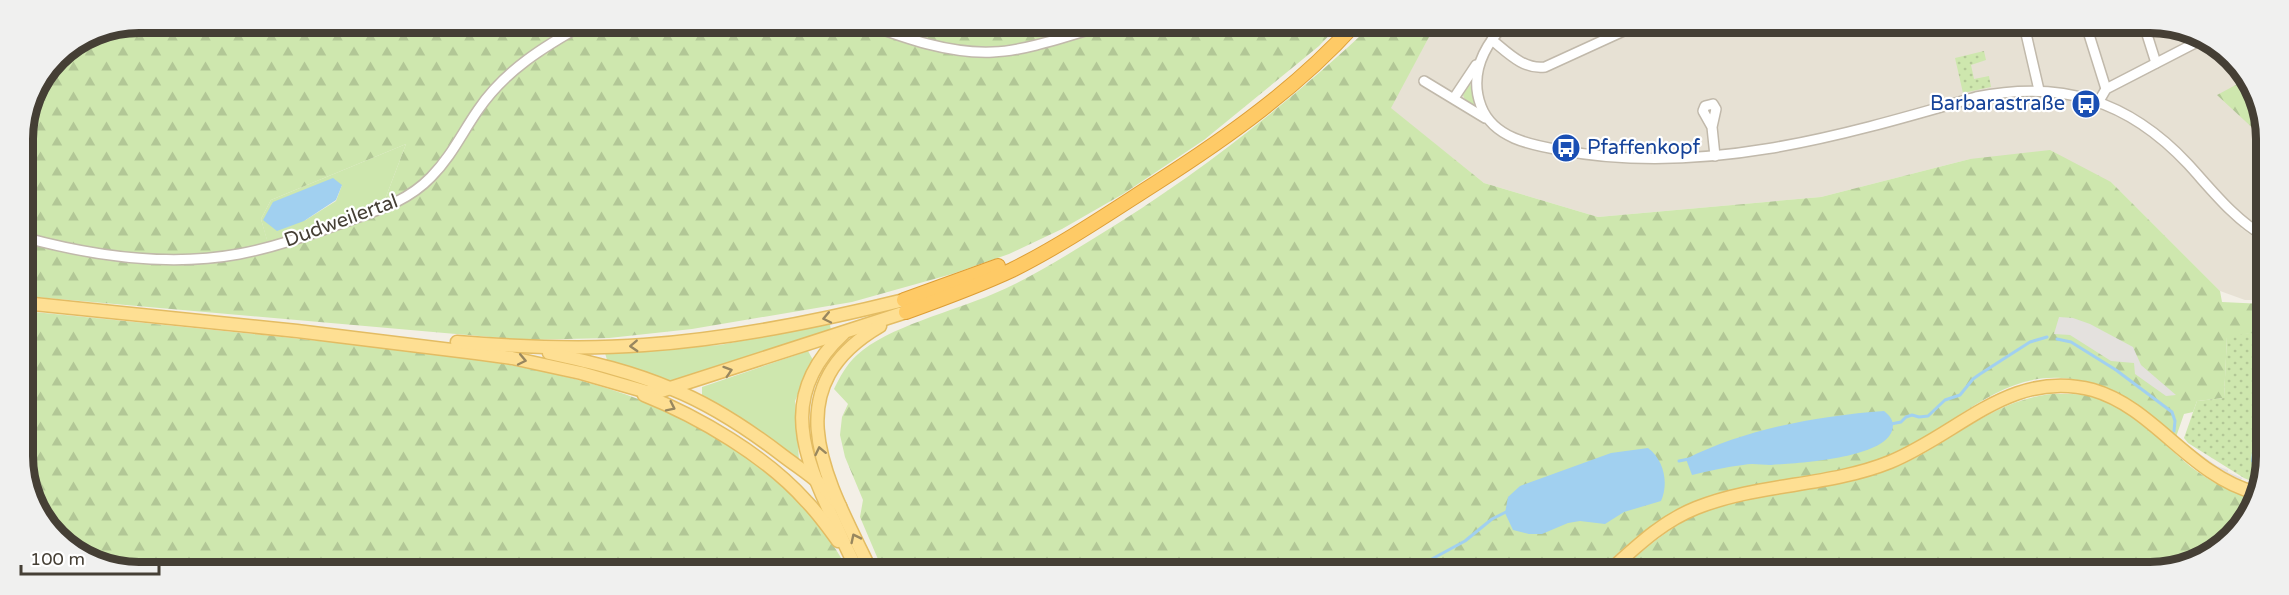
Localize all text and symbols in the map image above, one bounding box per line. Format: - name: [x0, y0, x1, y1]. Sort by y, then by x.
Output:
- bus stop icon: Barbarastraße: [2070, 88, 2102, 120]
- place label: Barbarastraße: [1930, 92, 2065, 116]
- bus stop icon: Pfaffenkopf: [1550, 132, 1582, 164]
- place label: Pfaffenkopf: [1587, 136, 1701, 160]
- street label: Dudweilertal: [281, 189, 401, 253]
- one-way arrow: [822, 311, 832, 324]
- one-way arrow: [629, 339, 638, 352]
- one-way arrow: [516, 353, 526, 366]
- one-way arrow: [723, 365, 733, 378]
- one-way arrow: [665, 400, 676, 412]
- one-way arrow: [815, 446, 828, 456]
- one-way arrow: [851, 534, 863, 545]
- scale bar: [21, 538, 159, 576]
- text: 100 m: [30, 548, 85, 570]

